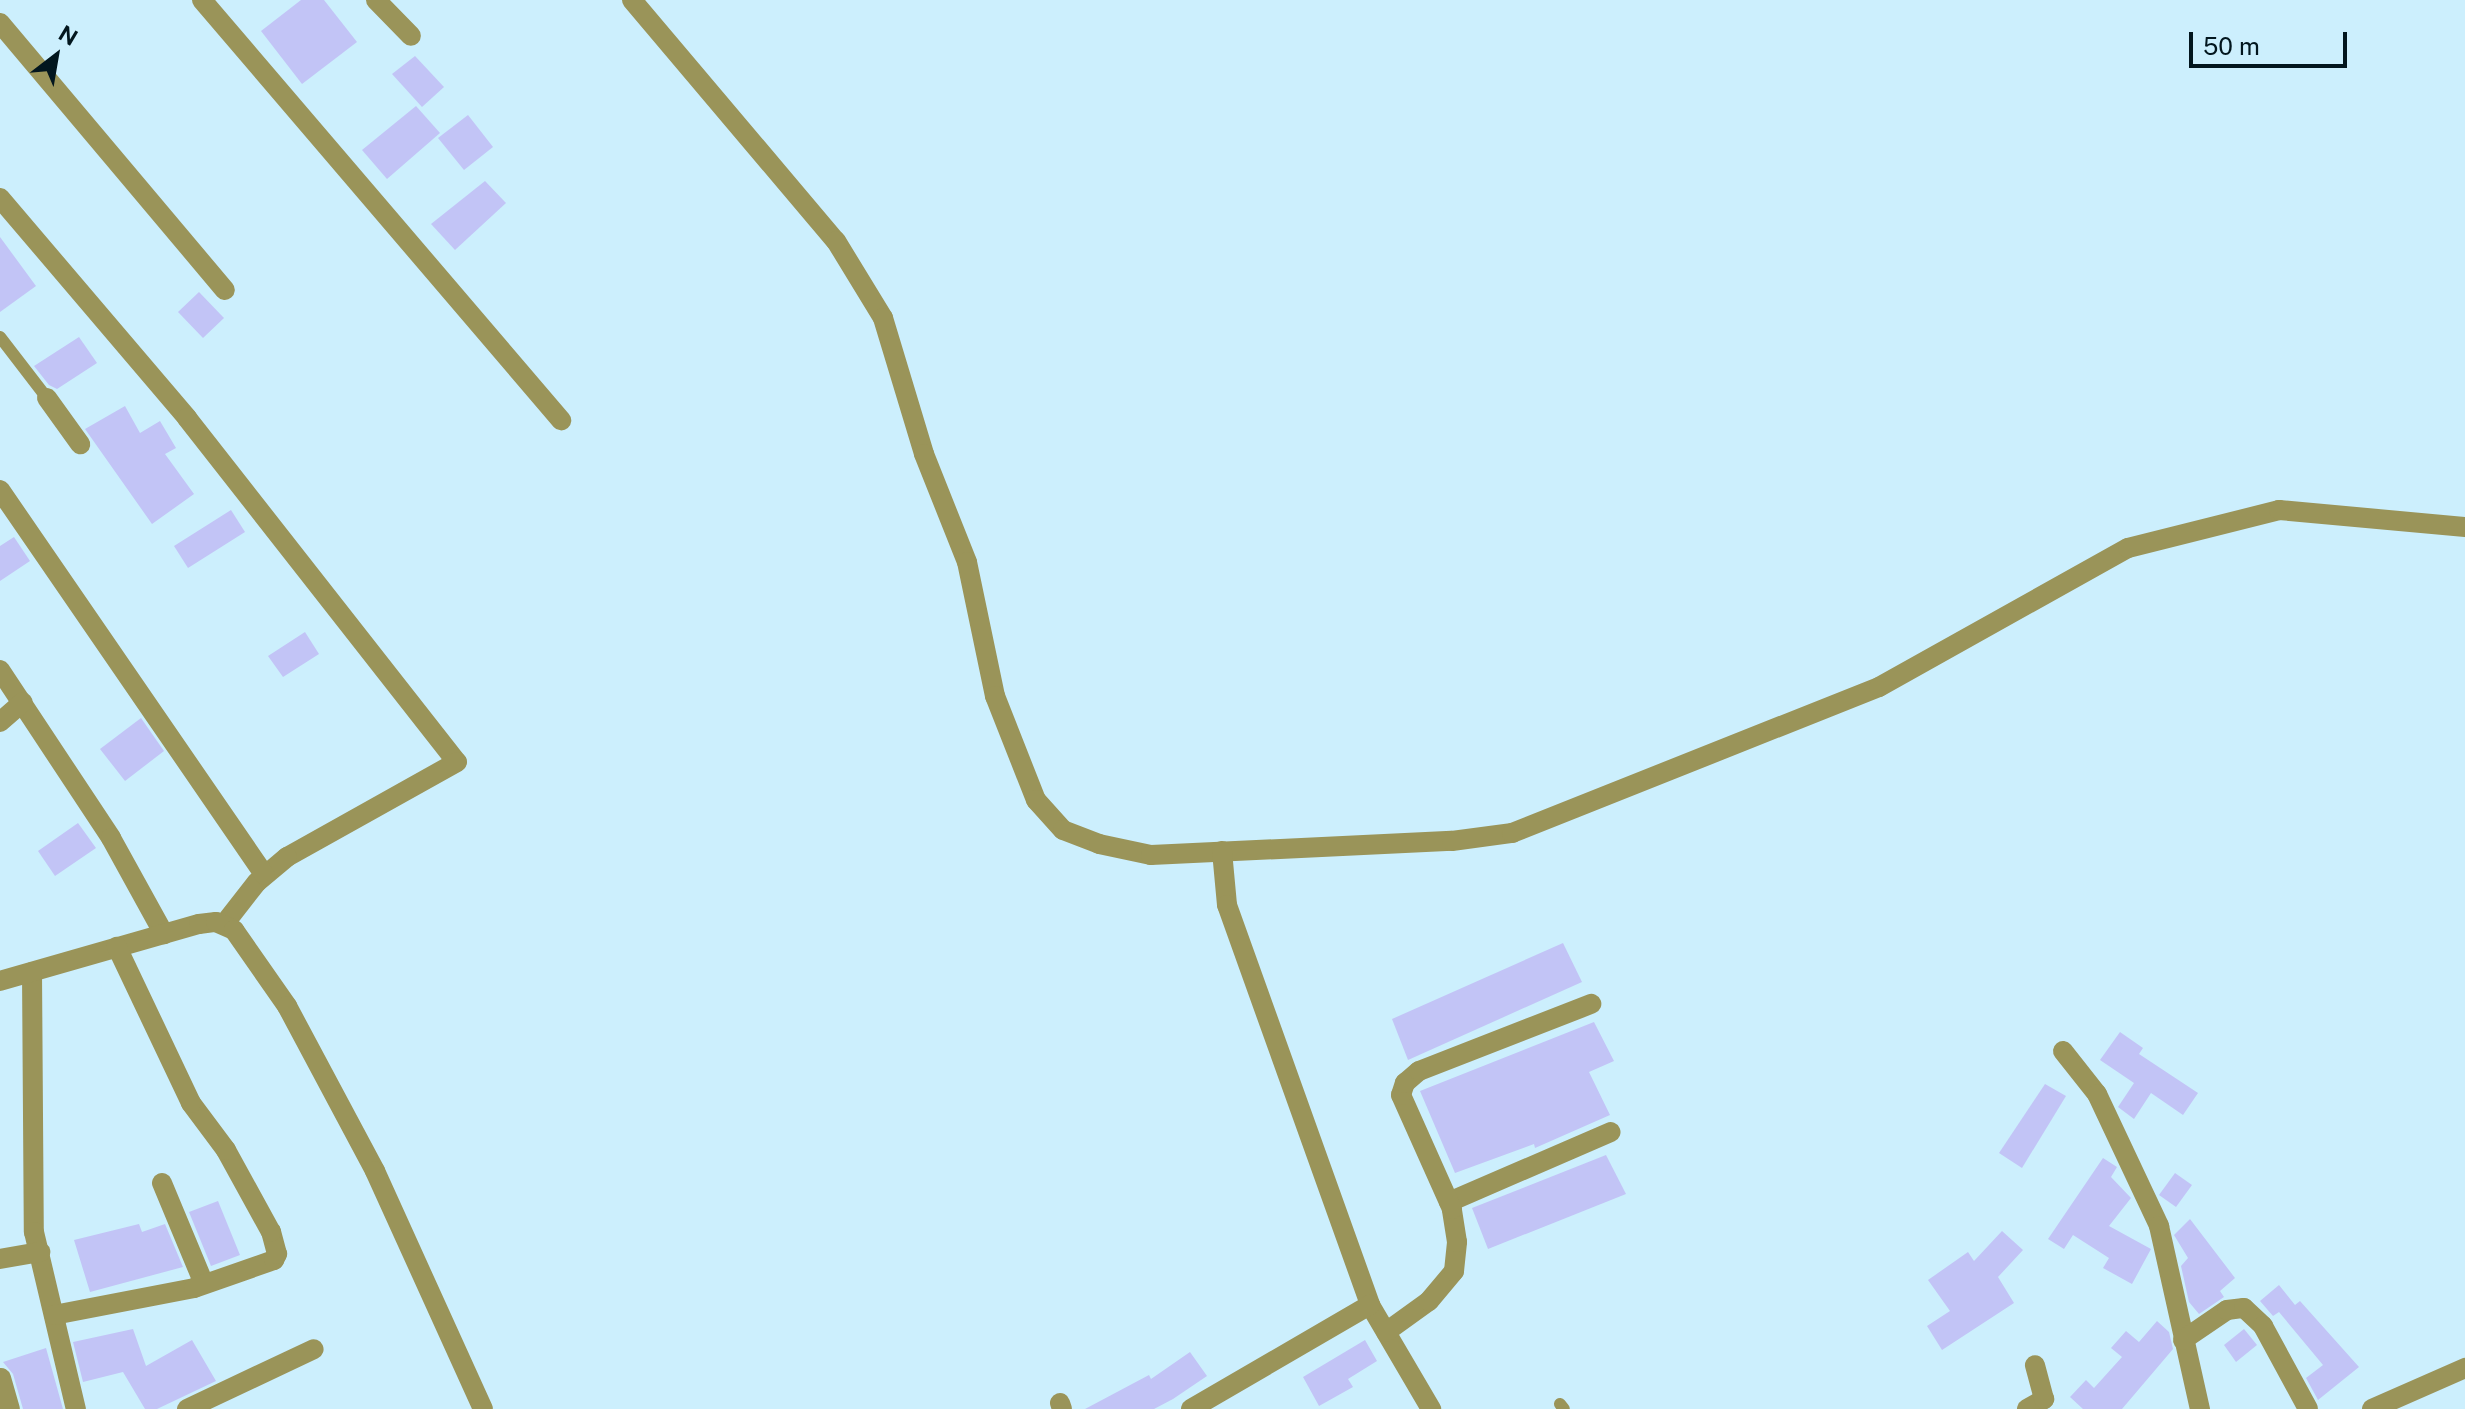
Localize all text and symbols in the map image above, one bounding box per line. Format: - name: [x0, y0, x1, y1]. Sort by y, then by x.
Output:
- north arrow: [16, 16, 96, 96]
- scale bar: [2193, 16, 2351, 66]
- text: N: [54, 20, 82, 51]
- text: 50 m: [2203, 32, 2260, 60]

